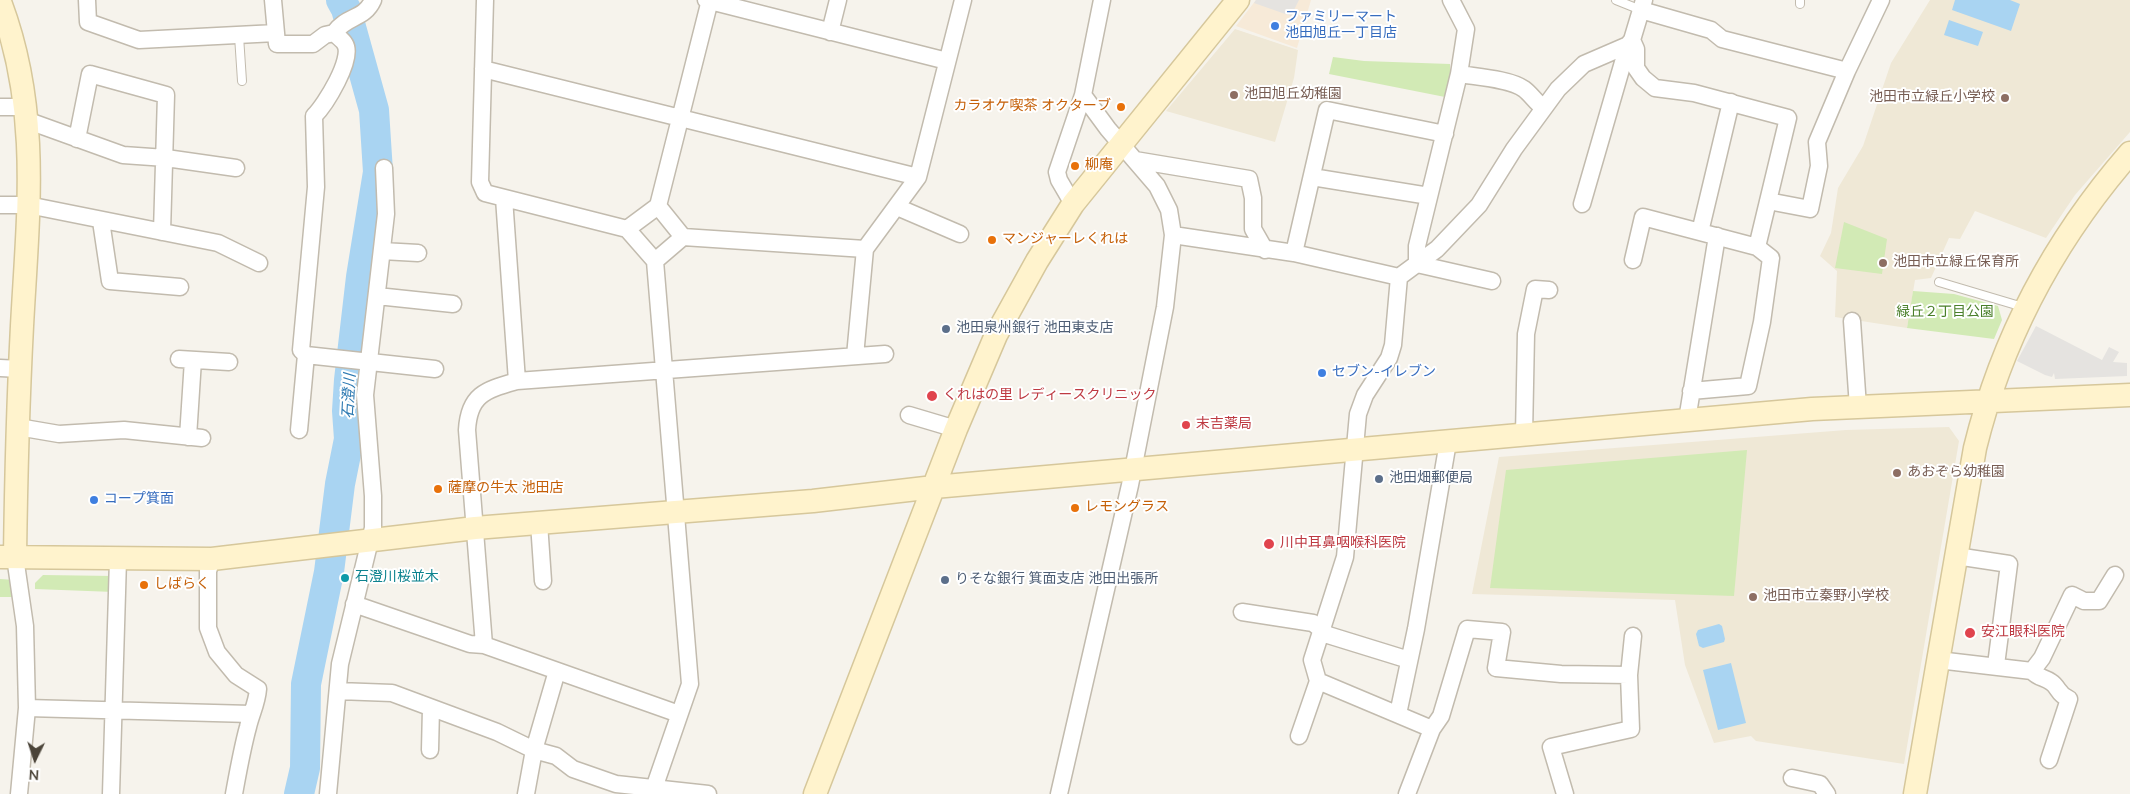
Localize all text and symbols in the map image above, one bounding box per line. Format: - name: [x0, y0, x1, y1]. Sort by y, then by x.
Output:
- place label: ファミリーマート 池田旭丘一丁目店: [1285, 10, 1397, 42]
- marker: ファミリーマート 池田旭丘一丁目店: [1269, 20, 1281, 32]
- place label: 池田旭丘幼稚園: [1244, 87, 1342, 103]
- marker: 池田旭丘幼稚園: [1228, 89, 1240, 101]
- place label: 池田市立緑丘小学校: [1869, 90, 1995, 106]
- marker: 池田市立緑丘小学校: [1999, 92, 2011, 104]
- place label: カラオケ喫茶 オクターブ: [953, 99, 1111, 115]
- marker: カラオケ喫茶 オクターブ: [1115, 101, 1127, 113]
- place label: 柳庵: [1085, 158, 1113, 174]
- marker: 柳庵: [1069, 160, 1081, 172]
- place label: マンジャーレくれは: [1002, 232, 1128, 248]
- marker: マンジャーレくれは: [986, 234, 998, 246]
- place label: 池田市立緑丘保育所: [1893, 255, 2019, 271]
- marker: 池田市立緑丘保育所: [1877, 257, 1889, 269]
- park label: 緑丘２丁目公園: [1896, 305, 1994, 321]
- place label: 池田泉州銀行 池田東支店: [956, 321, 1114, 337]
- marker: 池田泉州銀行 池田東支店: [940, 323, 952, 335]
- place label: セブン-イレブン: [1332, 365, 1436, 381]
- marker: セブン-イレブン: [1316, 367, 1328, 379]
- water label: 石澄川: [340, 373, 360, 419]
- place label: くれはの里 レディースクリニック: [943, 388, 1157, 404]
- marker: くれはの里 レディースクリニック: [925, 389, 939, 403]
- place label: 末吉薬局: [1196, 417, 1252, 433]
- marker: 末吉薬局: [1180, 419, 1192, 431]
- place label: あおぞら幼稚園: [1907, 465, 2005, 481]
- marker: あおぞら幼稚園: [1891, 467, 1903, 479]
- place label: 池田畑郵便局: [1389, 471, 1473, 487]
- marker: 池田畑郵便局: [1373, 473, 1385, 485]
- place label: 薩摩の牛太 池田店: [448, 481, 564, 497]
- marker: 薩摩の牛太 池田店: [432, 483, 444, 495]
- place label: コープ箕面: [104, 492, 174, 508]
- marker: コープ箕面: [88, 494, 100, 506]
- place label: レモングラス: [1085, 500, 1169, 516]
- marker: レモングラス: [1069, 502, 1081, 514]
- place label: 川中耳鼻咽喉科医院: [1280, 536, 1406, 552]
- marker: 川中耳鼻咽喉科医院: [1262, 537, 1276, 551]
- place label: 石澄川桜並木: [355, 570, 439, 586]
- marker: 石澄川桜並木: [339, 572, 351, 584]
- place label: りそな銀行 箕面支店 池田出張所: [955, 572, 1158, 588]
- marker: りそな銀行 箕面支店 池田出張所: [939, 574, 951, 586]
- place label: しばらく: [154, 577, 210, 593]
- marker: しばらく: [138, 579, 150, 591]
- place label: 池田市立秦野小学校: [1763, 589, 1889, 605]
- marker: 池田市立秦野小学校: [1747, 591, 1759, 603]
- place label: 安江眼科医院: [1981, 625, 2065, 641]
- marker: 安江眼科医院: [1963, 626, 1977, 640]
- north arrow: [10, 734, 60, 784]
- text: N: [28, 765, 40, 784]

